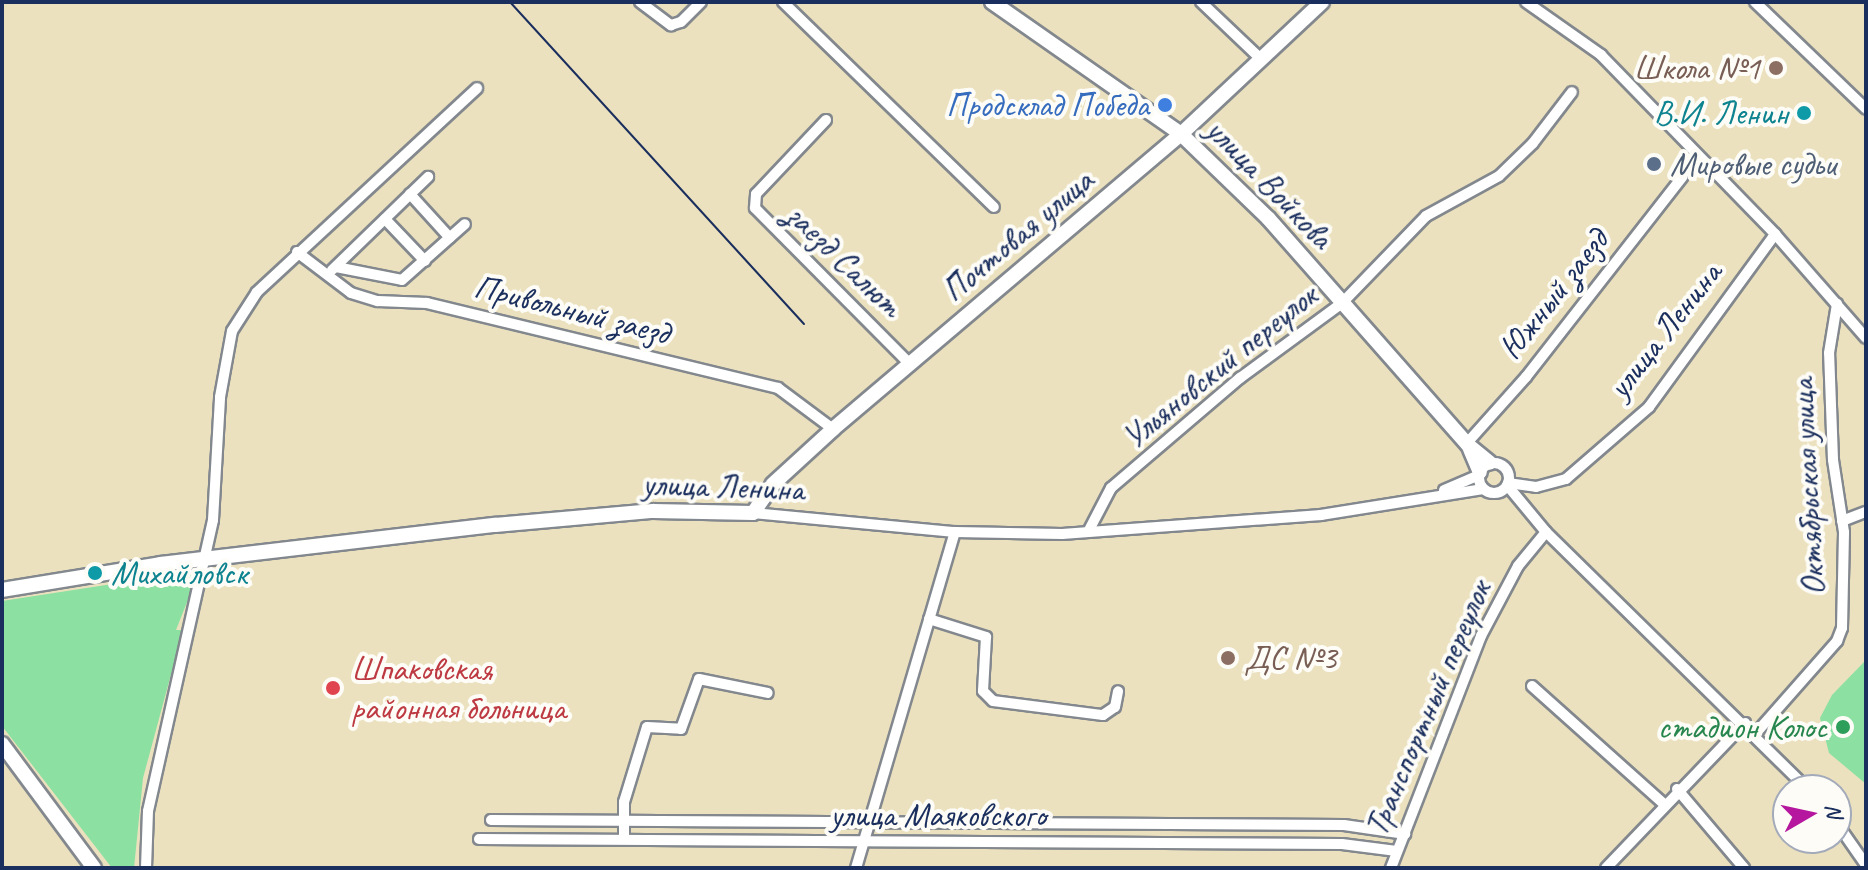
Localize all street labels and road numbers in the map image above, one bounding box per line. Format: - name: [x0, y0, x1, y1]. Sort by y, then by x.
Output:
- street label: улица Войкова: [1198, 109, 1342, 257]
- street label: Почтовая улица: [932, 159, 1102, 311]
- street label: заезд Салют: [778, 194, 912, 326]
- street label: Южный заезд: [1490, 221, 1616, 367]
- street label: улица Ленина: [1598, 254, 1730, 406]
- street label: Привольный заезд: [470, 265, 674, 353]
- street label: Ульяновский переулок: [1113, 275, 1325, 457]
- street label: Октябрьская улица: [1781, 377, 1833, 597]
- street label: улица Ленина: [642, 463, 804, 509]
- street label: Транспортный переулок: [1355, 575, 1499, 841]
- street label: улица Маяковского: [830, 795, 1046, 835]

